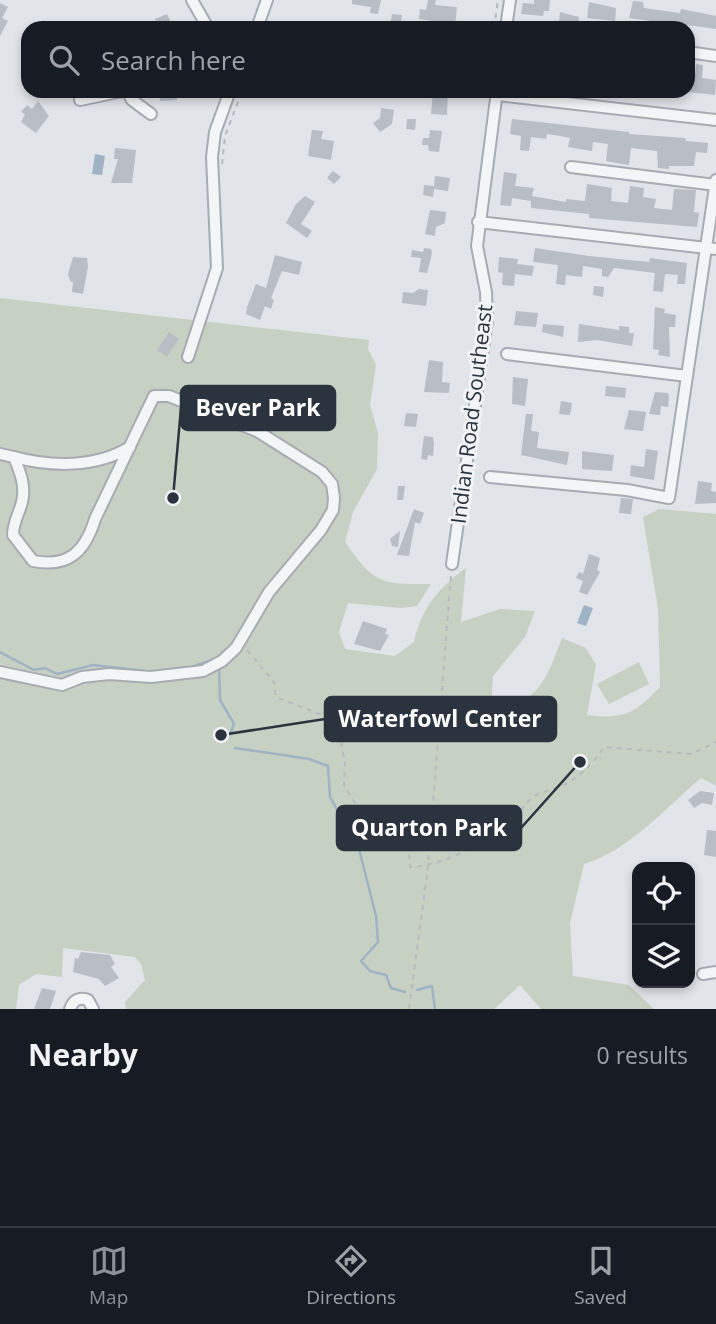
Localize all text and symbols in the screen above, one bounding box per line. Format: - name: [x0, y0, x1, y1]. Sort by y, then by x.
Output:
- search box: [21, 21, 695, 98]
- icon: search: [45, 41, 83, 79]
- text: Search here: [101, 42, 246, 78]
- street label: Indian Road Southeast: [444, 303, 498, 525]
- callout: Bever Park: [181, 386, 335, 430]
- text: Bever Park: [195, 391, 321, 423]
- callout: Waterfowl Center: [325, 697, 556, 741]
- text: Waterfowl Center: [338, 702, 542, 734]
- callout: Quarton Park: [337, 806, 521, 850]
- text: Quarton Park: [351, 811, 508, 843]
- map controls: [632, 862, 695, 988]
- button: locate: [632, 862, 695, 925]
- button: layers: [632, 925, 695, 988]
- text: Nearby: [28, 1034, 138, 1075]
- text: 0 results: [597, 1039, 688, 1071]
- tab: Map: [89, 1242, 128, 1310]
- tab: Directions: [306, 1242, 396, 1310]
- tab: Saved: [574, 1242, 627, 1310]

